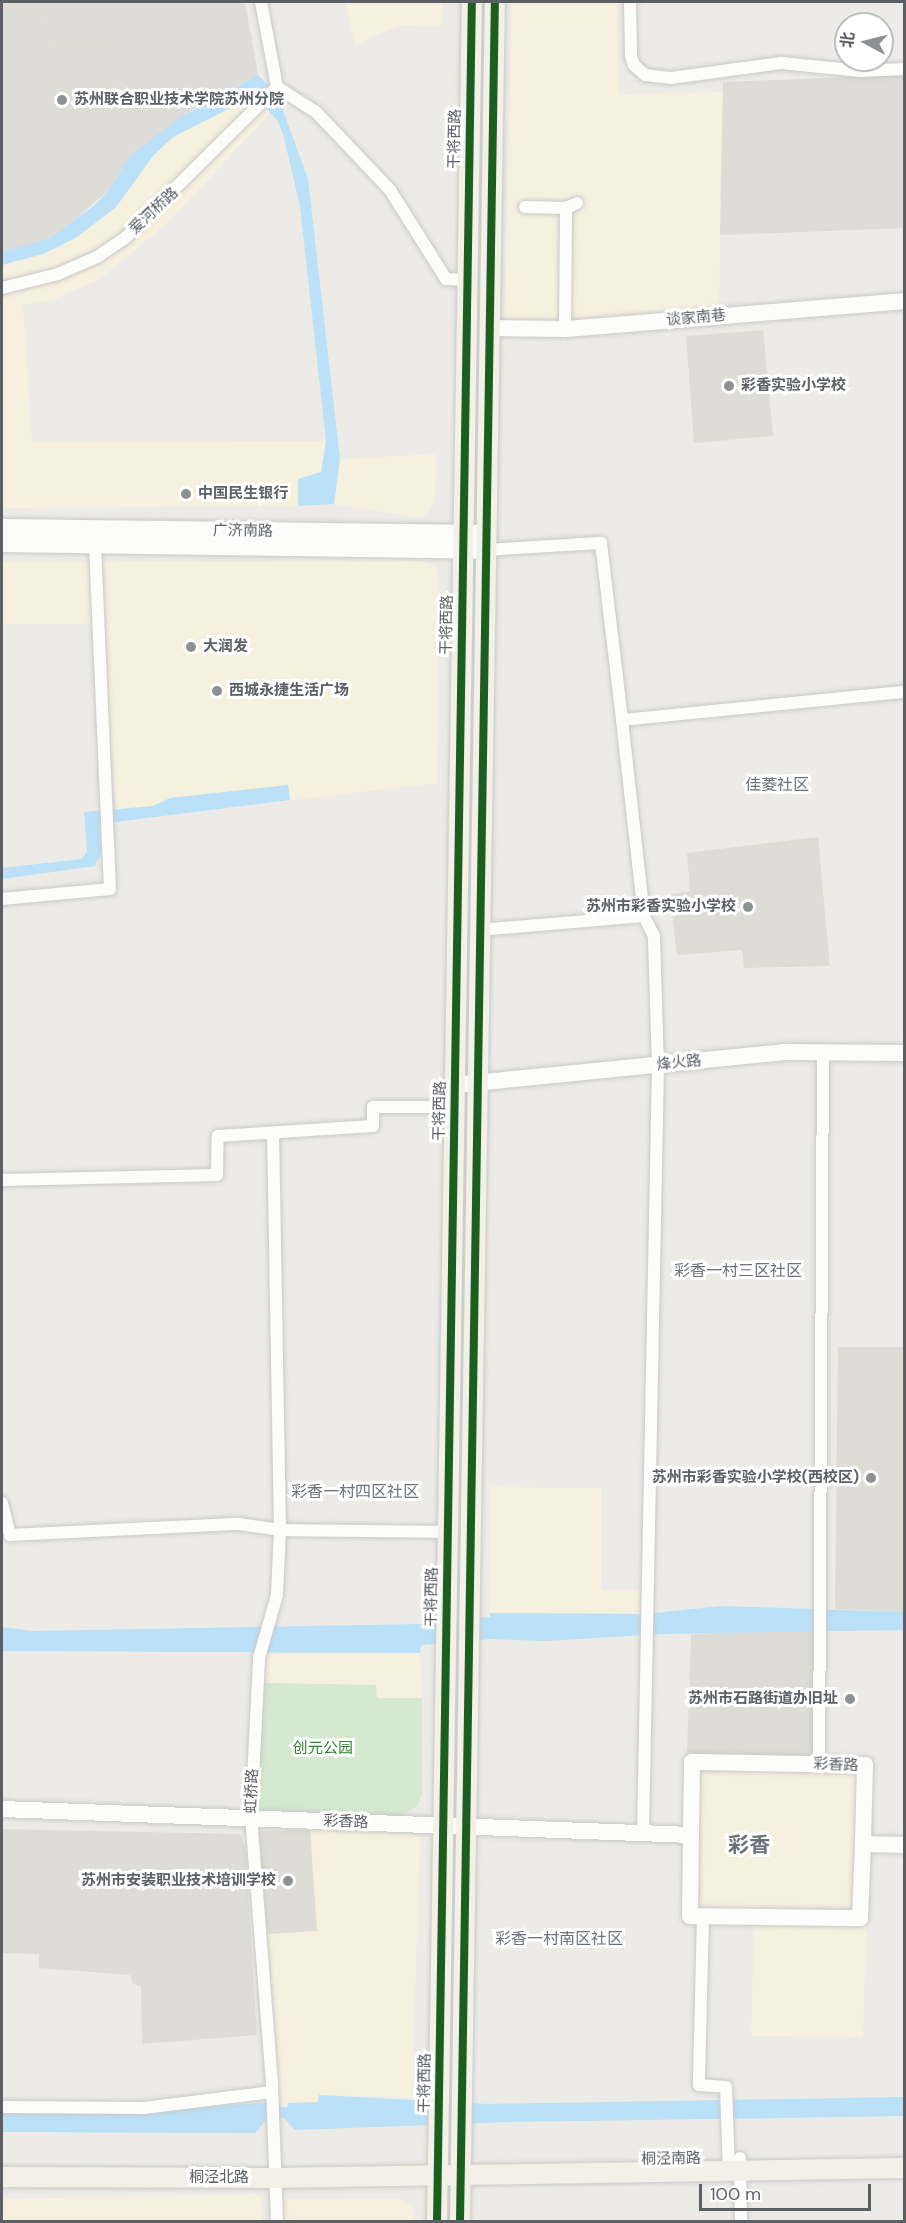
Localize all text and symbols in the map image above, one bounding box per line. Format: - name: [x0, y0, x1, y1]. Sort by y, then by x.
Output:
- north arrow: [834, 12, 894, 72]
- text: 北: [836, 31, 859, 49]
- place label: 苏州联合职业技术学院苏州分院: [74, 91, 284, 109]
- marker: 苏州联合职业技术学院苏州分院: [55, 93, 69, 107]
- street label: 干将西路: [445, 109, 465, 169]
- street label: 爱河桥路: [126, 184, 182, 238]
- street label: 谈家南巷: [665, 306, 727, 330]
- place label: 彩香实验小学校: [741, 377, 846, 395]
- marker: 彩香实验小学校: [722, 379, 736, 393]
- place label: 中国民生银行: [198, 485, 288, 503]
- marker: 中国民生银行: [179, 487, 193, 501]
- street label: 广济南路: [213, 521, 273, 541]
- street label: 干将西路: [437, 595, 457, 655]
- place label: 大润发: [203, 638, 248, 656]
- marker: 大润发: [184, 640, 198, 654]
- place label: 西城永捷生活广场: [229, 682, 349, 700]
- marker: 西城永捷生活广场: [210, 684, 224, 698]
- district label: 佳菱社区: [745, 775, 809, 795]
- place label: 苏州市彩香实验小学校: [586, 898, 736, 916]
- marker: 苏州市彩香实验小学校: [741, 900, 755, 914]
- street label: 烽火路: [656, 1052, 702, 1074]
- street label: 干将西路: [430, 1081, 450, 1141]
- district label: 彩香一村三区社区: [674, 1261, 802, 1281]
- place label: 苏州市彩香实验小学校(西校区): [652, 1469, 859, 1487]
- marker: 苏州市彩香实验小学校(西校区): [864, 1471, 878, 1485]
- district label: 彩香一村四区社区: [291, 1482, 419, 1502]
- street label: 干将西路: [422, 1567, 442, 1627]
- place label: 苏州市石路街道办旧址: [688, 1690, 838, 1708]
- marker: 苏州市石路街道办旧址: [843, 1692, 857, 1706]
- park label: 创元公园: [293, 1740, 353, 1758]
- street label: 彩香路: [813, 1755, 859, 1775]
- street label: 虹桥路: [242, 1768, 262, 1814]
- street label: 彩香路: [323, 1812, 369, 1832]
- district label: 彩香: [728, 1832, 770, 1858]
- place label: 苏州市安装职业技术培训学校: [81, 1872, 276, 1890]
- marker: 苏州市安装职业技术培训学校: [281, 1874, 295, 1888]
- district label: 彩香一村南区社区: [495, 1929, 623, 1949]
- street label: 干将西路: [415, 2053, 435, 2113]
- street label: 桐泾南路: [641, 2149, 701, 2169]
- street label: 桐泾北路: [189, 2169, 249, 2187]
- scale bar: [702, 2172, 874, 2210]
- text: 100 m: [710, 2182, 761, 2206]

